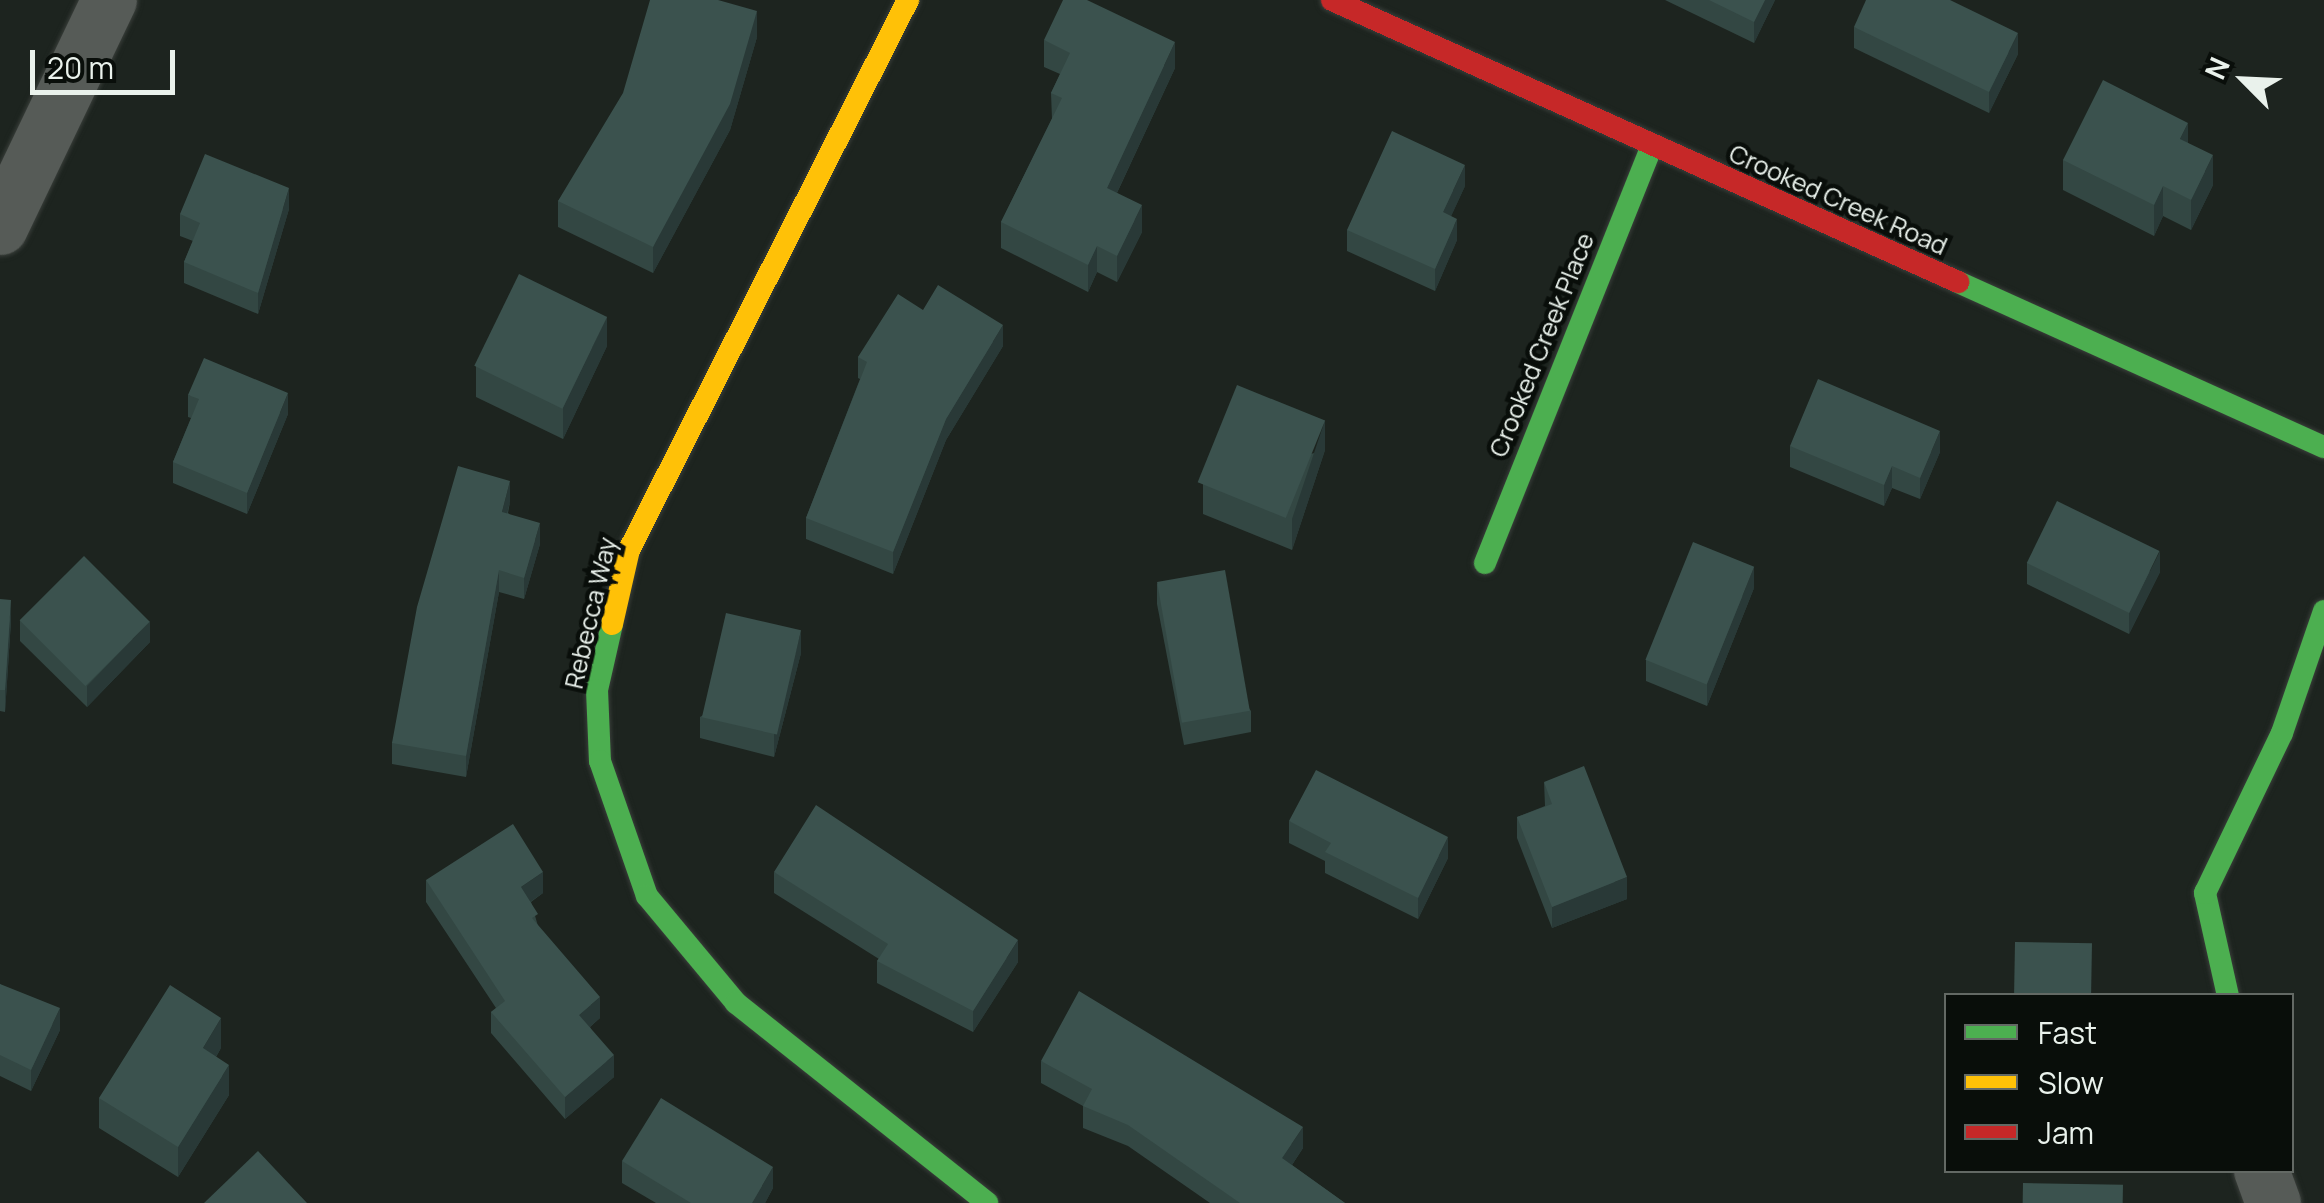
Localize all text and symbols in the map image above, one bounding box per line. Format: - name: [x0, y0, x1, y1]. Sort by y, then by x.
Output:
- scale bar: [35, 30, 180, 92]
- north arrow: [2194, 30, 2294, 130]
- text: 20 m: [47, 47, 114, 88]
- text: N: [2195, 51, 2238, 85]
- street label: Crooked Creek Road: [1724, 138, 1952, 262]
- street label: Crooked Creek Place: [1483, 229, 1601, 461]
- street label: Rebecca Way: [559, 534, 623, 692]
- legend: [1944, 993, 2294, 1173]
- text: Fast: [2038, 1012, 2097, 1053]
- text: Slow: [2038, 1062, 2104, 1103]
- text: Jam: [2038, 1112, 2094, 1153]

